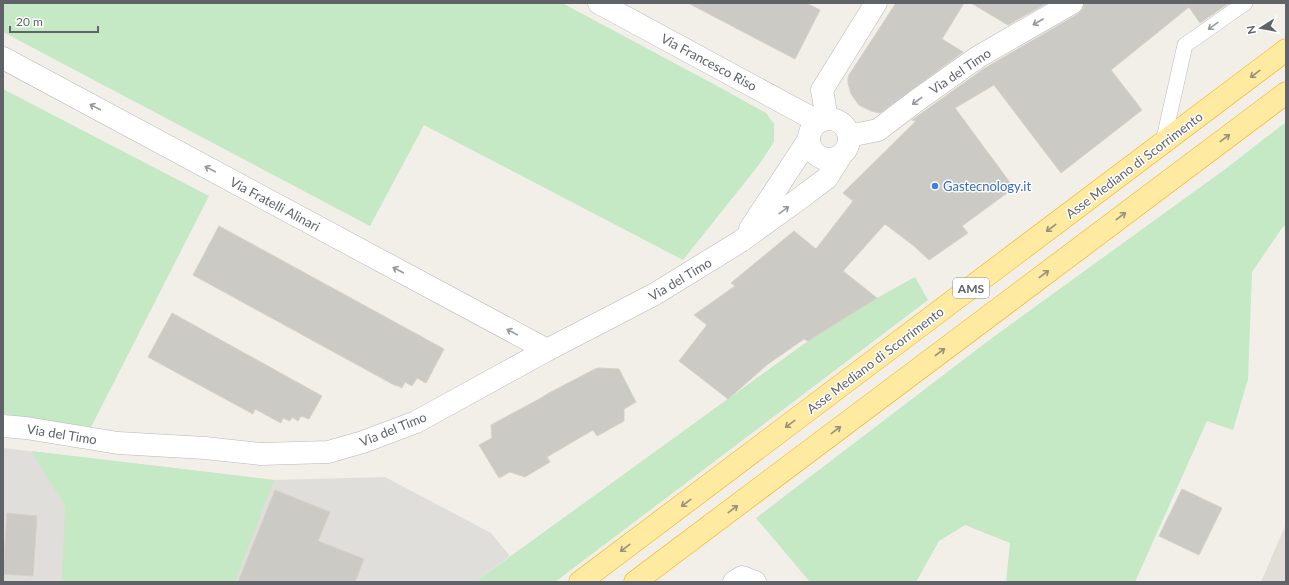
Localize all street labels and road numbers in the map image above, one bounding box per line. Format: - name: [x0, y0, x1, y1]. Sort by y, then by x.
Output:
- street label: Via Francesco Riso: [658, 30, 760, 94]
- street label: Via del Timo: [926, 45, 994, 97]
- street label: Asse Mediano di Scorrimento: [1062, 108, 1206, 222]
- street label: Via Fratelli Alinari: [227, 174, 323, 234]
- street label: Via del Timo: [646, 254, 714, 304]
- road number: AMS: [953, 278, 989, 298]
- street label: Asse Mediano di Scorrimento: [803, 303, 947, 417]
- street label: Via del Timo: [357, 408, 429, 450]
- street label: Via del Timo: [26, 421, 98, 447]

